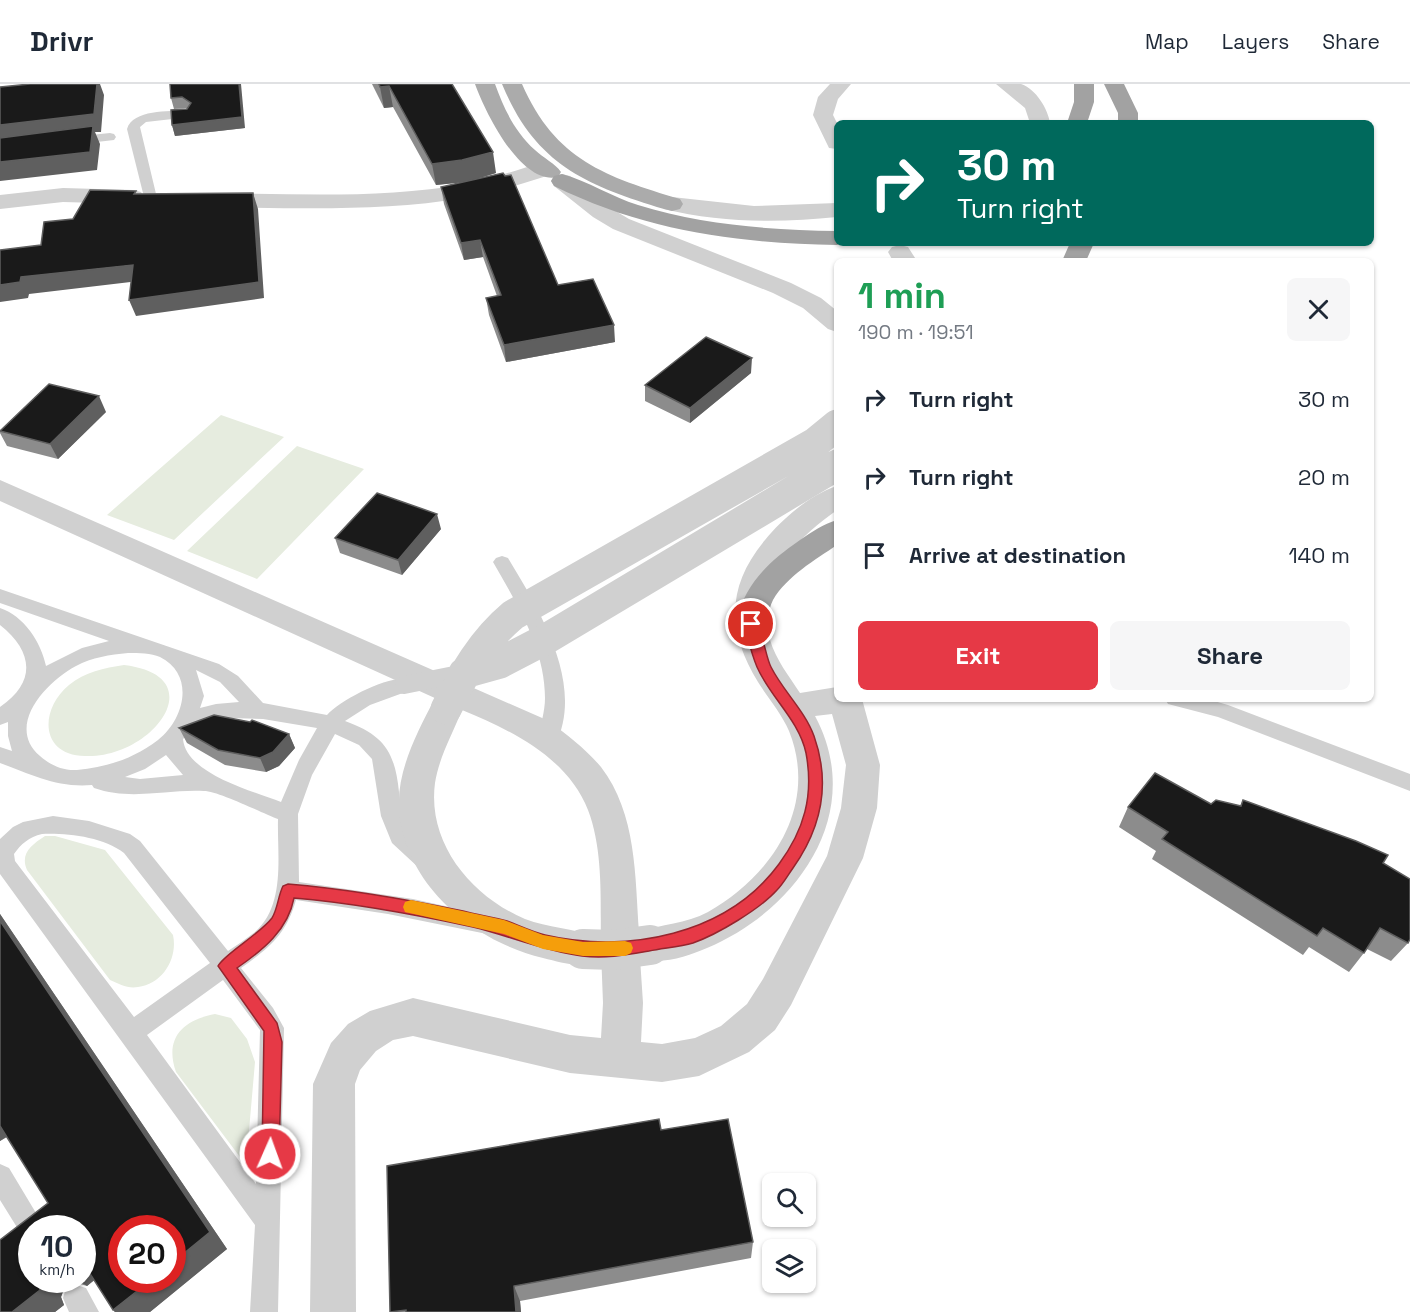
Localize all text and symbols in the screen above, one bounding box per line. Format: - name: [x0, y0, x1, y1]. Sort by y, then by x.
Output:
- text: Drivr: [30, 23, 94, 59]
- text: Map: [1145, 28, 1189, 55]
- text: Layers: [1222, 28, 1289, 55]
- text: Share: [1322, 28, 1380, 55]
- text: 30 m: [957, 139, 1056, 192]
- icon: right: [858, 144, 936, 222]
- text: Turn right: [957, 191, 1084, 226]
- text: 1 min: [858, 273, 946, 319]
- button: close: [1287, 278, 1350, 341]
- text: 190 m · 19:51: [858, 319, 974, 345]
- icon: right: [858, 383, 891, 416]
- text: Turn right: [909, 385, 1014, 413]
- text: 30 m: [1298, 385, 1350, 413]
- icon: right: [858, 461, 891, 494]
- text: Turn right: [909, 463, 1014, 491]
- text: 20 m: [1298, 463, 1350, 491]
- icon: arrive: [858, 539, 891, 572]
- text: Arrive at destination: [909, 541, 1126, 569]
- text: 140 m: [1288, 541, 1350, 569]
- pin: [725, 598, 776, 649]
- icon: arrive: [734, 607, 767, 640]
- button: Exit: [858, 621, 1098, 690]
- button: Share: [1110, 621, 1350, 690]
- position arrow: [238, 1122, 302, 1186]
- map controls: [762, 1173, 816, 1293]
- button: search: [762, 1173, 816, 1227]
- speed limit sign: 20: [108, 1215, 186, 1293]
- text: 10: [41, 1227, 74, 1266]
- button: layers: [762, 1239, 816, 1293]
- text: km/h: [39, 1260, 75, 1279]

